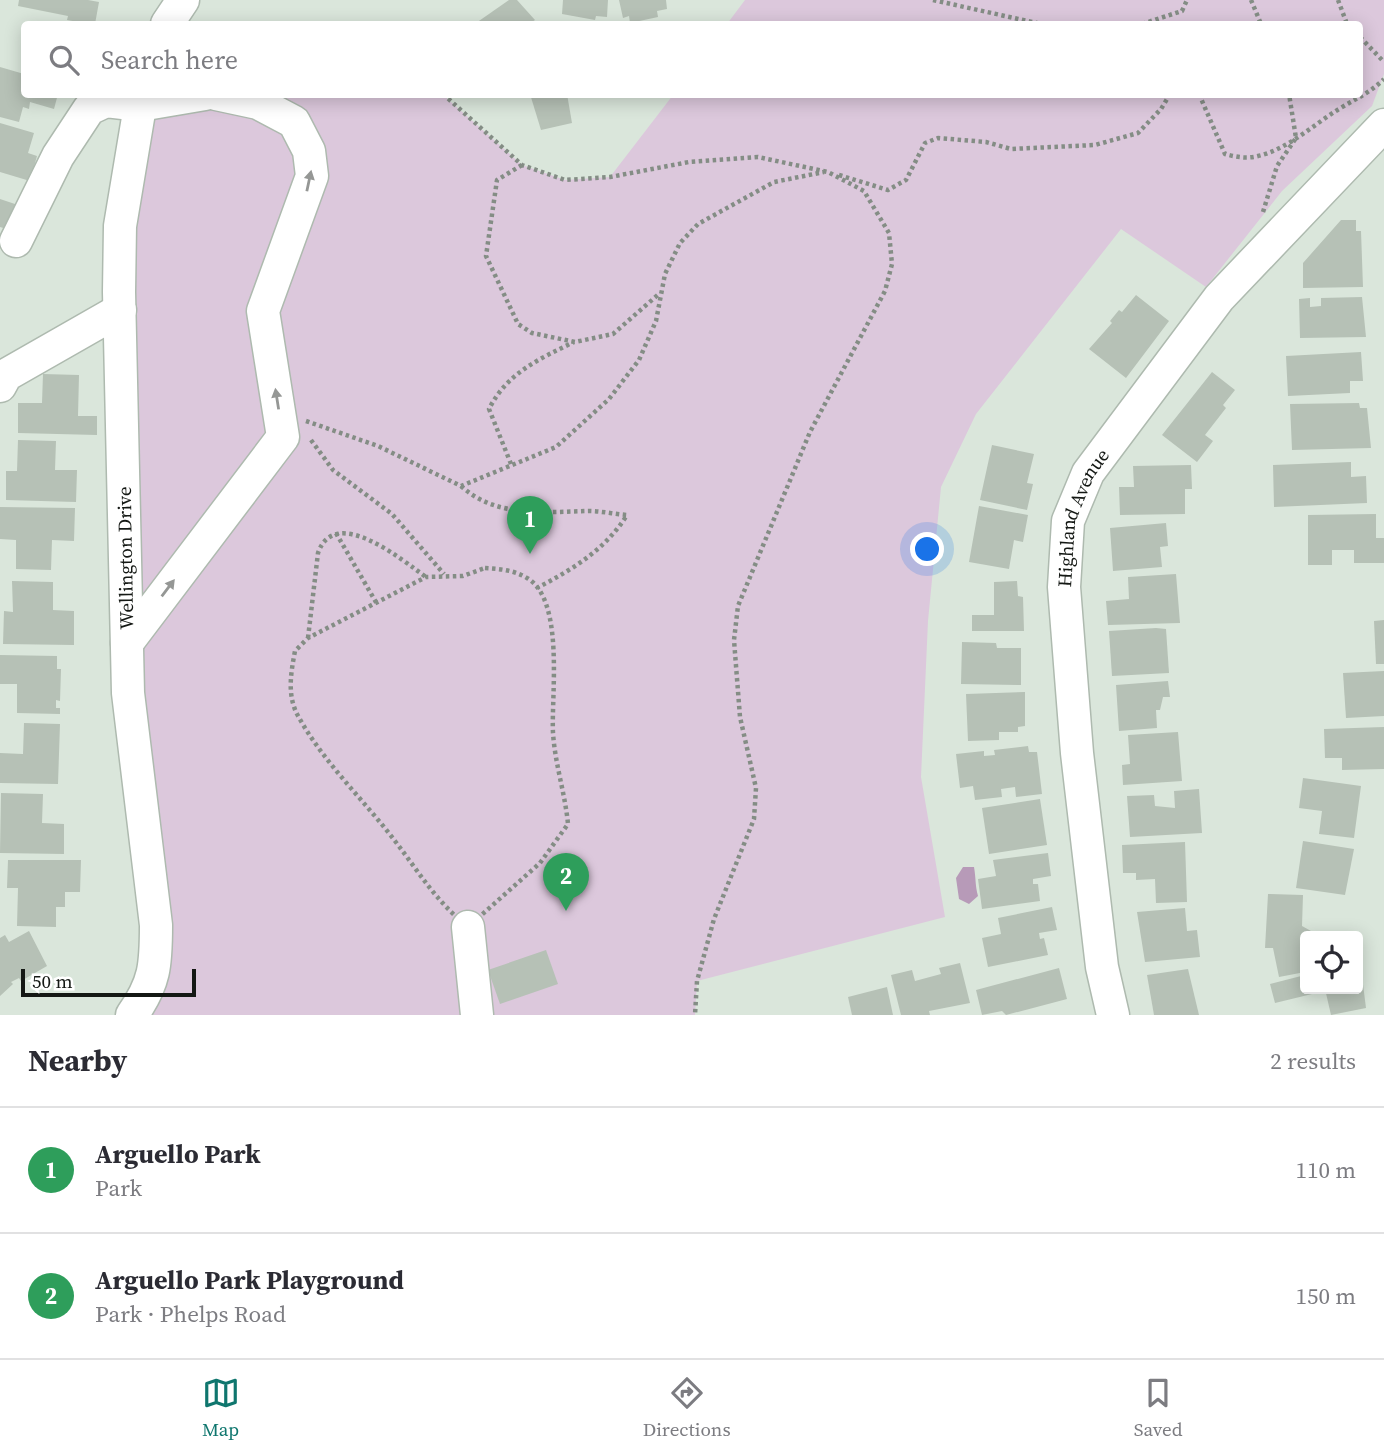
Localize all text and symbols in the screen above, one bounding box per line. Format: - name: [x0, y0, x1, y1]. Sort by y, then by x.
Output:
- search box: [21, 21, 1363, 98]
- icon: search: [45, 41, 83, 79]
- text: Search here: [101, 42, 238, 78]
- one-way arrow: [303, 170, 314, 192]
- one-way arrow: [271, 388, 282, 410]
- street label: Highland Avenue: [1051, 443, 1115, 588]
- street label: Wellington Drive: [111, 486, 139, 630]
- pin: 1: [507, 496, 553, 554]
- your location: [910, 532, 944, 566]
- one-way arrow: [161, 580, 176, 598]
- pin: 2: [543, 853, 589, 911]
- map controls: [1300, 931, 1363, 994]
- button: locate: [1300, 931, 1363, 994]
- scale bar: [21, 966, 196, 998]
- text: 50 m: [32, 968, 73, 994]
- text: Nearby: [28, 1040, 127, 1081]
- text: 2 results: [1270, 1045, 1356, 1077]
- text: Arguello Park: [95, 1136, 261, 1172]
- text: 1: [45, 1154, 57, 1186]
- text: 110 m: [1295, 1154, 1356, 1186]
- text: Park: [95, 1172, 142, 1204]
- text: Arguello Park Playground: [95, 1262, 404, 1298]
- text: 2: [45, 1280, 57, 1312]
- text: 150 m: [1295, 1280, 1356, 1312]
- text: Park · Phelps Road: [95, 1298, 286, 1330]
- tab: Map: [202, 1374, 240, 1442]
- tab: Directions: [643, 1374, 731, 1442]
- tab: Saved: [1134, 1374, 1182, 1442]

